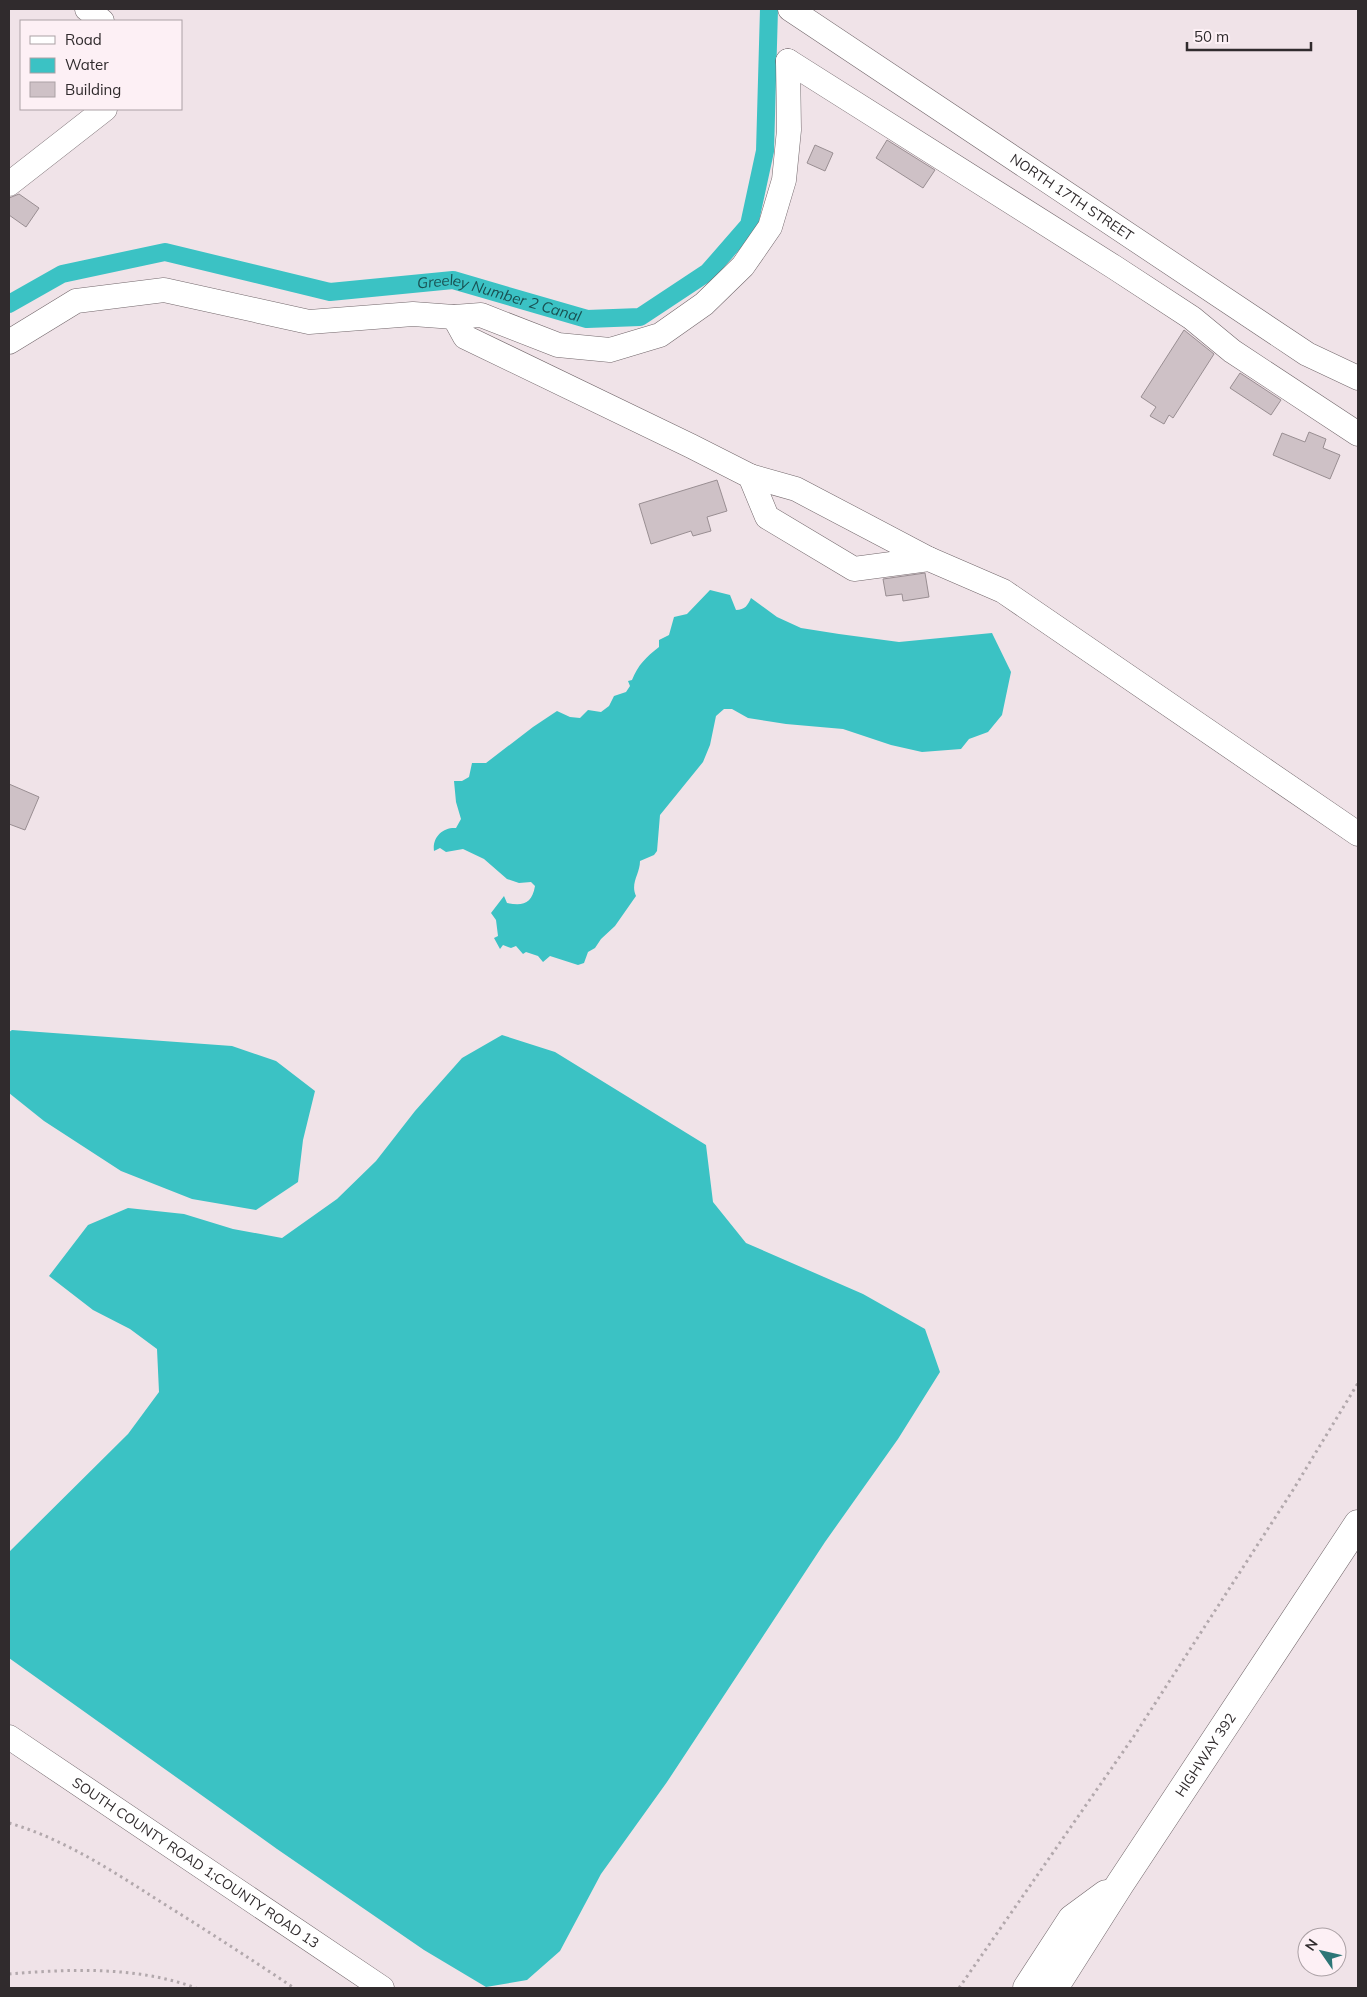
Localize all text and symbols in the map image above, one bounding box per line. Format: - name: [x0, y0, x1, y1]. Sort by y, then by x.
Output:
- legend: [20, 20, 182, 110]
- scale bar: [1187, 20, 1311, 52]
- text: 50 m: [1194, 27, 1229, 46]
- text: Road: [65, 30, 102, 49]
- text: Water: [65, 55, 109, 74]
- text: Building: [65, 80, 121, 99]
- street label: NORTH 17TH STREET: [1007, 150, 1138, 245]
- water label: Greeley Number 2 Canal: [416, 270, 584, 326]
- street label: HIGHWAY 392: [1171, 1709, 1240, 1800]
- street label: SOUTH COUNTY ROAD 1;COUNTY ROAD 13: [69, 1773, 322, 1952]
- north arrow: [1297, 1927, 1347, 1977]
- text: N: [1301, 1935, 1322, 1954]

